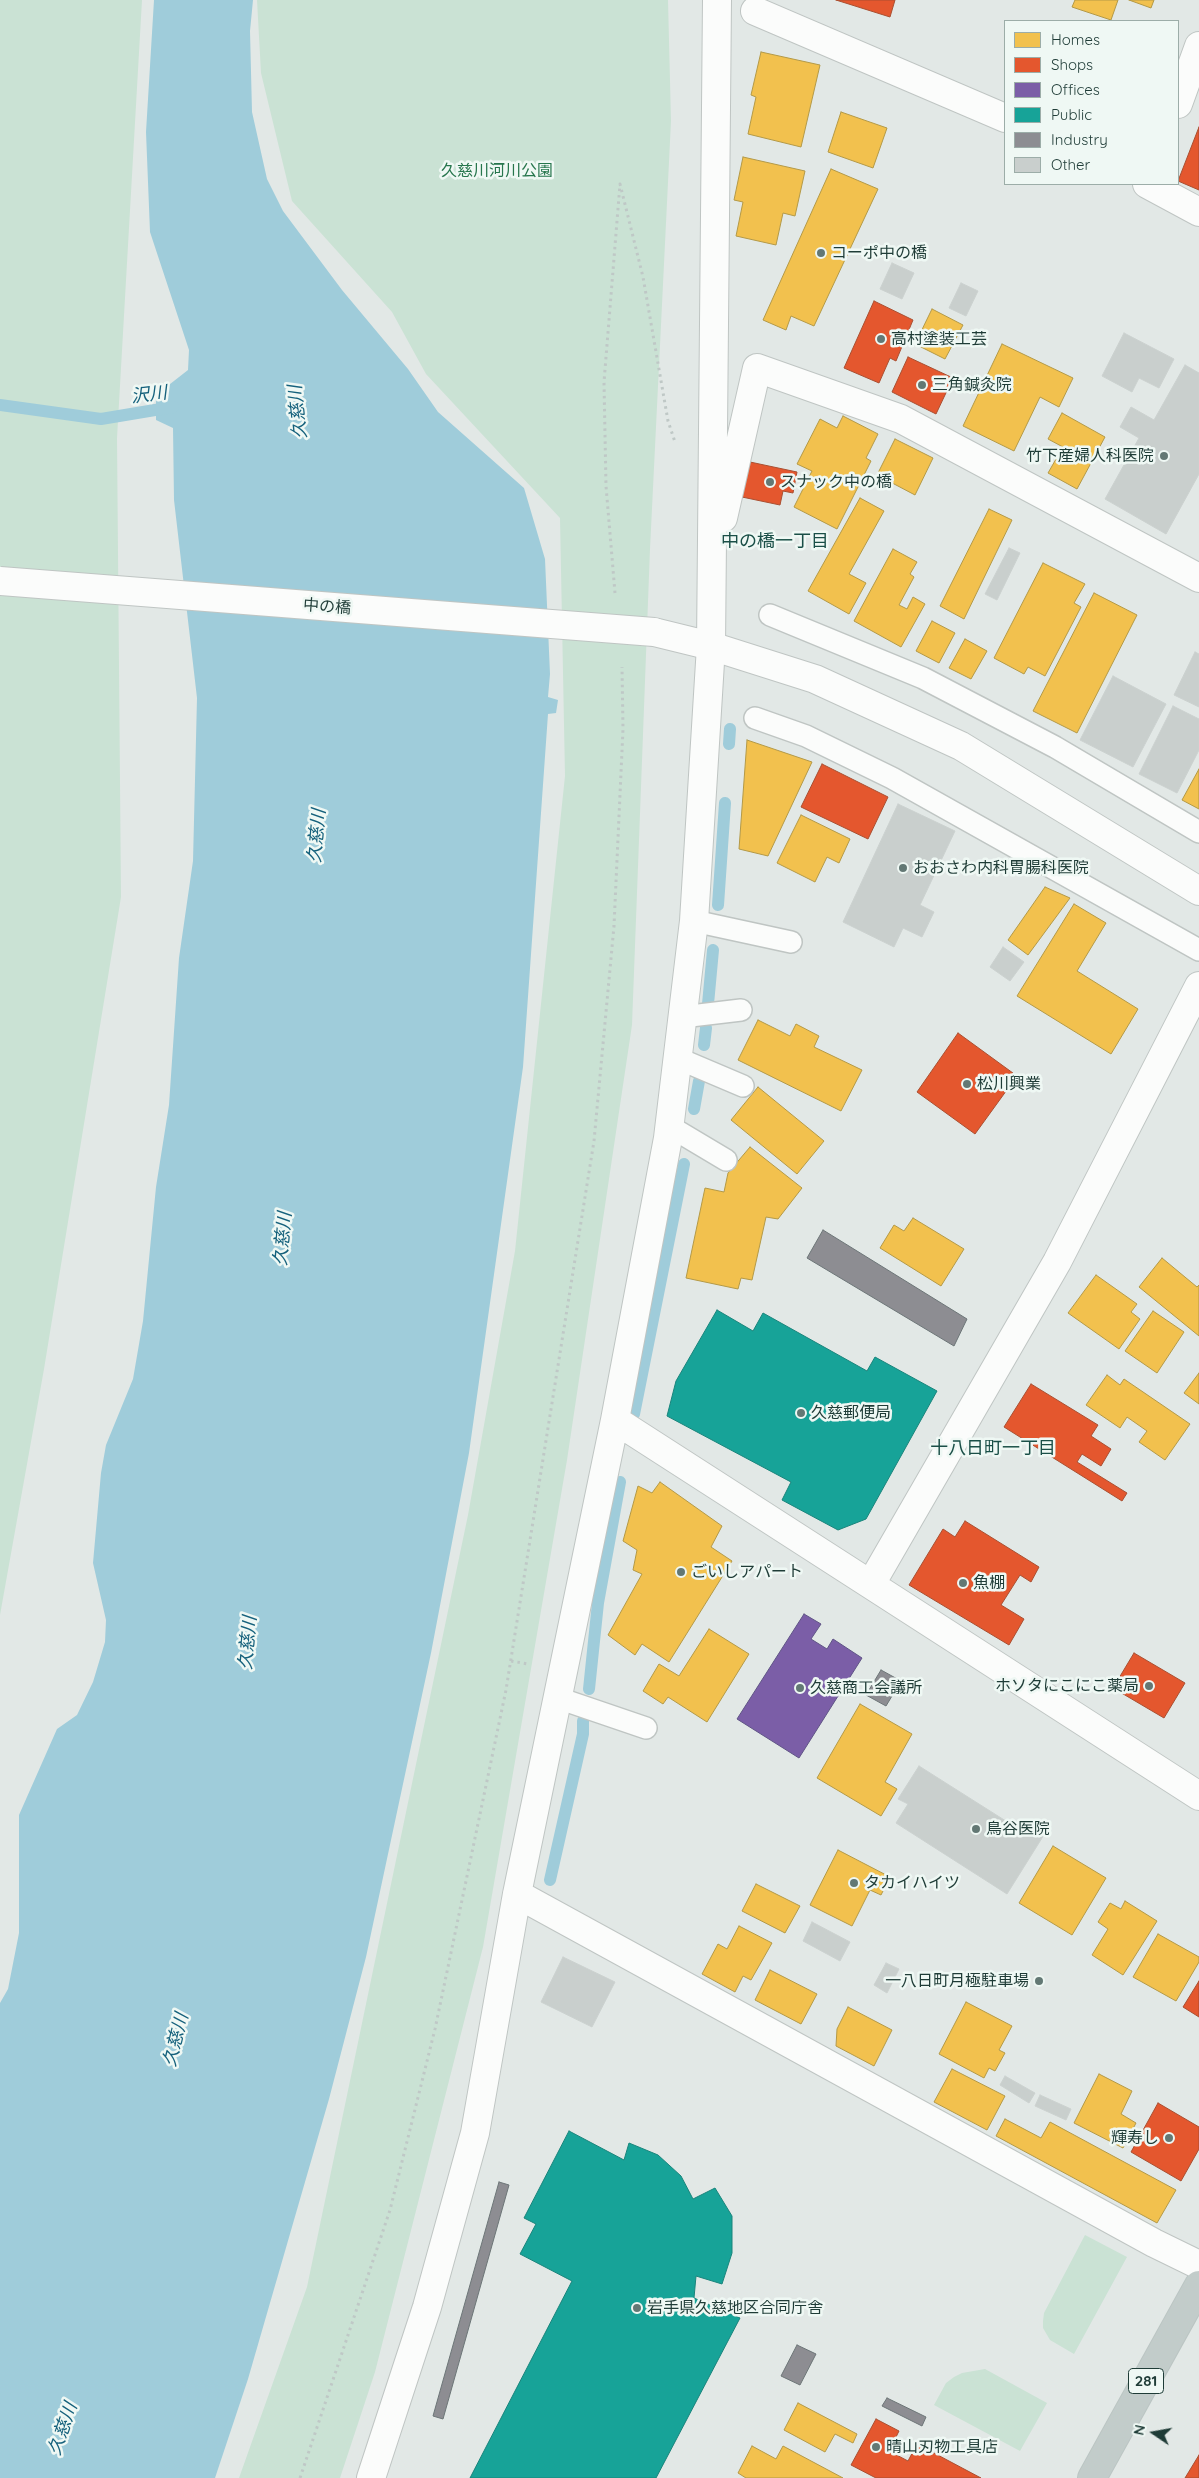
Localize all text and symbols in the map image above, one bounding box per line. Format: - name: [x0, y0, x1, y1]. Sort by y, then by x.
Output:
- legend: [1004, 20, 1179, 185]
- text: Homes: [1051, 30, 1100, 49]
- text: Shops: [1051, 55, 1093, 74]
- text: Offices: [1051, 80, 1100, 99]
- text: Public: [1051, 105, 1092, 124]
- text: Industry: [1051, 130, 1108, 149]
- text: Other: [1051, 155, 1090, 174]
- park label: 久慈川河川公園: [441, 161, 553, 181]
- place label: コーポ中の橋: [831, 243, 927, 263]
- marker: コーポ中の橋: [815, 247, 827, 259]
- place label: 高村塗装工芸: [891, 329, 987, 349]
- marker: 高村塗装工芸: [875, 333, 887, 345]
- place label: 三角鍼灸院: [932, 375, 1012, 395]
- marker: 三角鍼灸院: [916, 379, 928, 391]
- water label: 沢川: [130, 382, 168, 408]
- water label: 久慈川: [284, 384, 312, 440]
- place label: 竹下産婦人科医院: [1026, 446, 1154, 466]
- marker: 竹下産婦人科医院: [1158, 450, 1170, 462]
- place label: スナック中の橋: [780, 472, 892, 492]
- marker: スナック中の橋: [764, 476, 776, 488]
- district label: 中の橋一丁目: [721, 531, 829, 553]
- street label: 中の橋: [302, 596, 352, 618]
- water label: 久慈川: [304, 808, 330, 864]
- place label: おおさわ内科胃腸科医院: [913, 858, 1089, 878]
- marker: おおさわ内科胃腸科医院: [897, 862, 909, 874]
- place label: 松川興業: [977, 1074, 1041, 1094]
- marker: 松川興業: [961, 1078, 973, 1090]
- water label: 久慈川: [270, 1211, 296, 1267]
- place label: 久慈郵便局: [811, 1403, 891, 1423]
- marker: 久慈郵便局: [795, 1407, 807, 1419]
- district label: 十八日町一丁目: [930, 1438, 1056, 1460]
- place label: ごいしアパート: [691, 1562, 803, 1582]
- marker: ごいしアパート: [675, 1566, 687, 1578]
- place label: 魚棚: [973, 1573, 1005, 1593]
- marker: 魚棚: [957, 1577, 969, 1589]
- water label: 久慈川: [235, 1615, 261, 1671]
- place label: ホソタにこにこ薬局: [995, 1676, 1139, 1696]
- place label: 久慈商工会議所: [810, 1678, 922, 1698]
- marker: ホソタにこにこ薬局: [1143, 1680, 1155, 1692]
- marker: 久慈商工会議所: [794, 1682, 806, 1694]
- place label: 鳥谷医院: [986, 1819, 1050, 1839]
- marker: 鳥谷医院: [970, 1823, 982, 1835]
- place label: タカイハイツ: [864, 1873, 960, 1893]
- marker: タカイハイツ: [848, 1877, 860, 1889]
- place label: 一八日町月極駐車場: [885, 1971, 1029, 1991]
- marker: 一八日町月極駐車場: [1033, 1975, 1045, 1987]
- water label: 久慈川: [159, 2011, 193, 2069]
- place label: 輝寿し: [1111, 2128, 1159, 2148]
- marker: 輝寿し: [1163, 2132, 1175, 2144]
- place label: 岩手県久慈地区合同庁舎: [647, 2298, 823, 2318]
- marker: 岩手県久慈地区合同庁舎: [631, 2302, 643, 2314]
- road number: 281: [1128, 2368, 1164, 2394]
- water label: 久慈川: [44, 2400, 82, 2458]
- north arrow: [1129, 2408, 1179, 2458]
- text: N: [1129, 2423, 1149, 2437]
- place label: 晴山刃物工具店: [886, 2437, 998, 2457]
- marker: 晴山刃物工具店: [870, 2441, 882, 2453]

